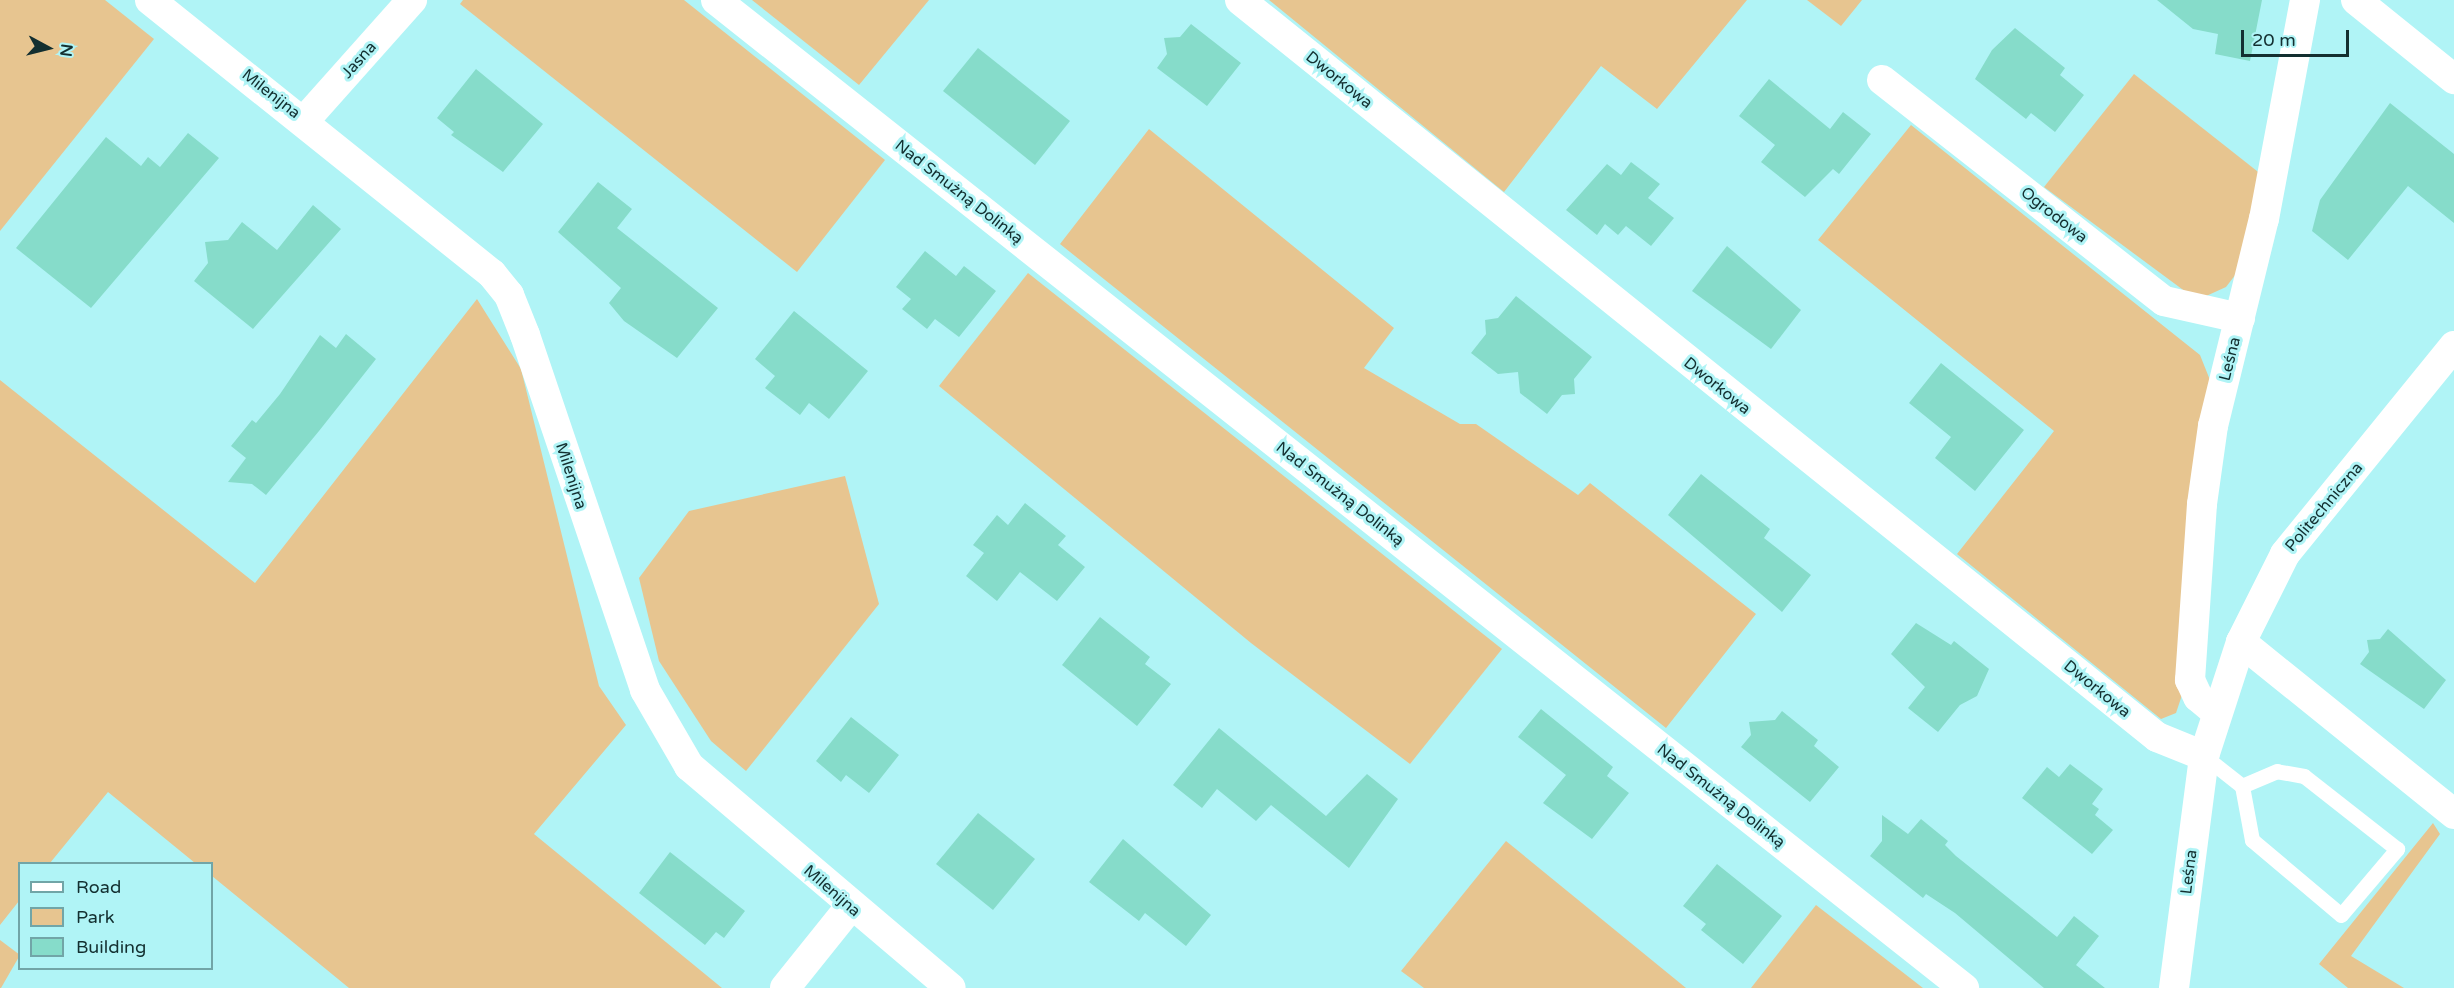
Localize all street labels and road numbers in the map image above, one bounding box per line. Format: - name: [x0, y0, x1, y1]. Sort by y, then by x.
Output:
- street label: Jasna: [338, 38, 380, 82]
- street label: Dworkowa: [1302, 47, 1376, 113]
- street label: Milenijna: [238, 65, 304, 123]
- street label: Nad Smużną Dolinką: [891, 136, 1027, 248]
- street label: Ogrodowa: [2017, 183, 2091, 247]
- street label: Leśna: [2215, 335, 2245, 383]
- street label: Dworkowa: [1680, 353, 1754, 419]
- street label: Nad Smużną Dolinką: [1272, 438, 1408, 550]
- street label: Milenijna: [551, 440, 591, 512]
- street label: Politechniczna: [2281, 459, 2367, 555]
- street label: Dworkowa: [2060, 656, 2134, 722]
- street label: Nad Smużną Dolinką: [1653, 740, 1789, 852]
- street label: Leśna: [2177, 849, 2201, 895]
- street label: Milenijna: [800, 861, 864, 921]

